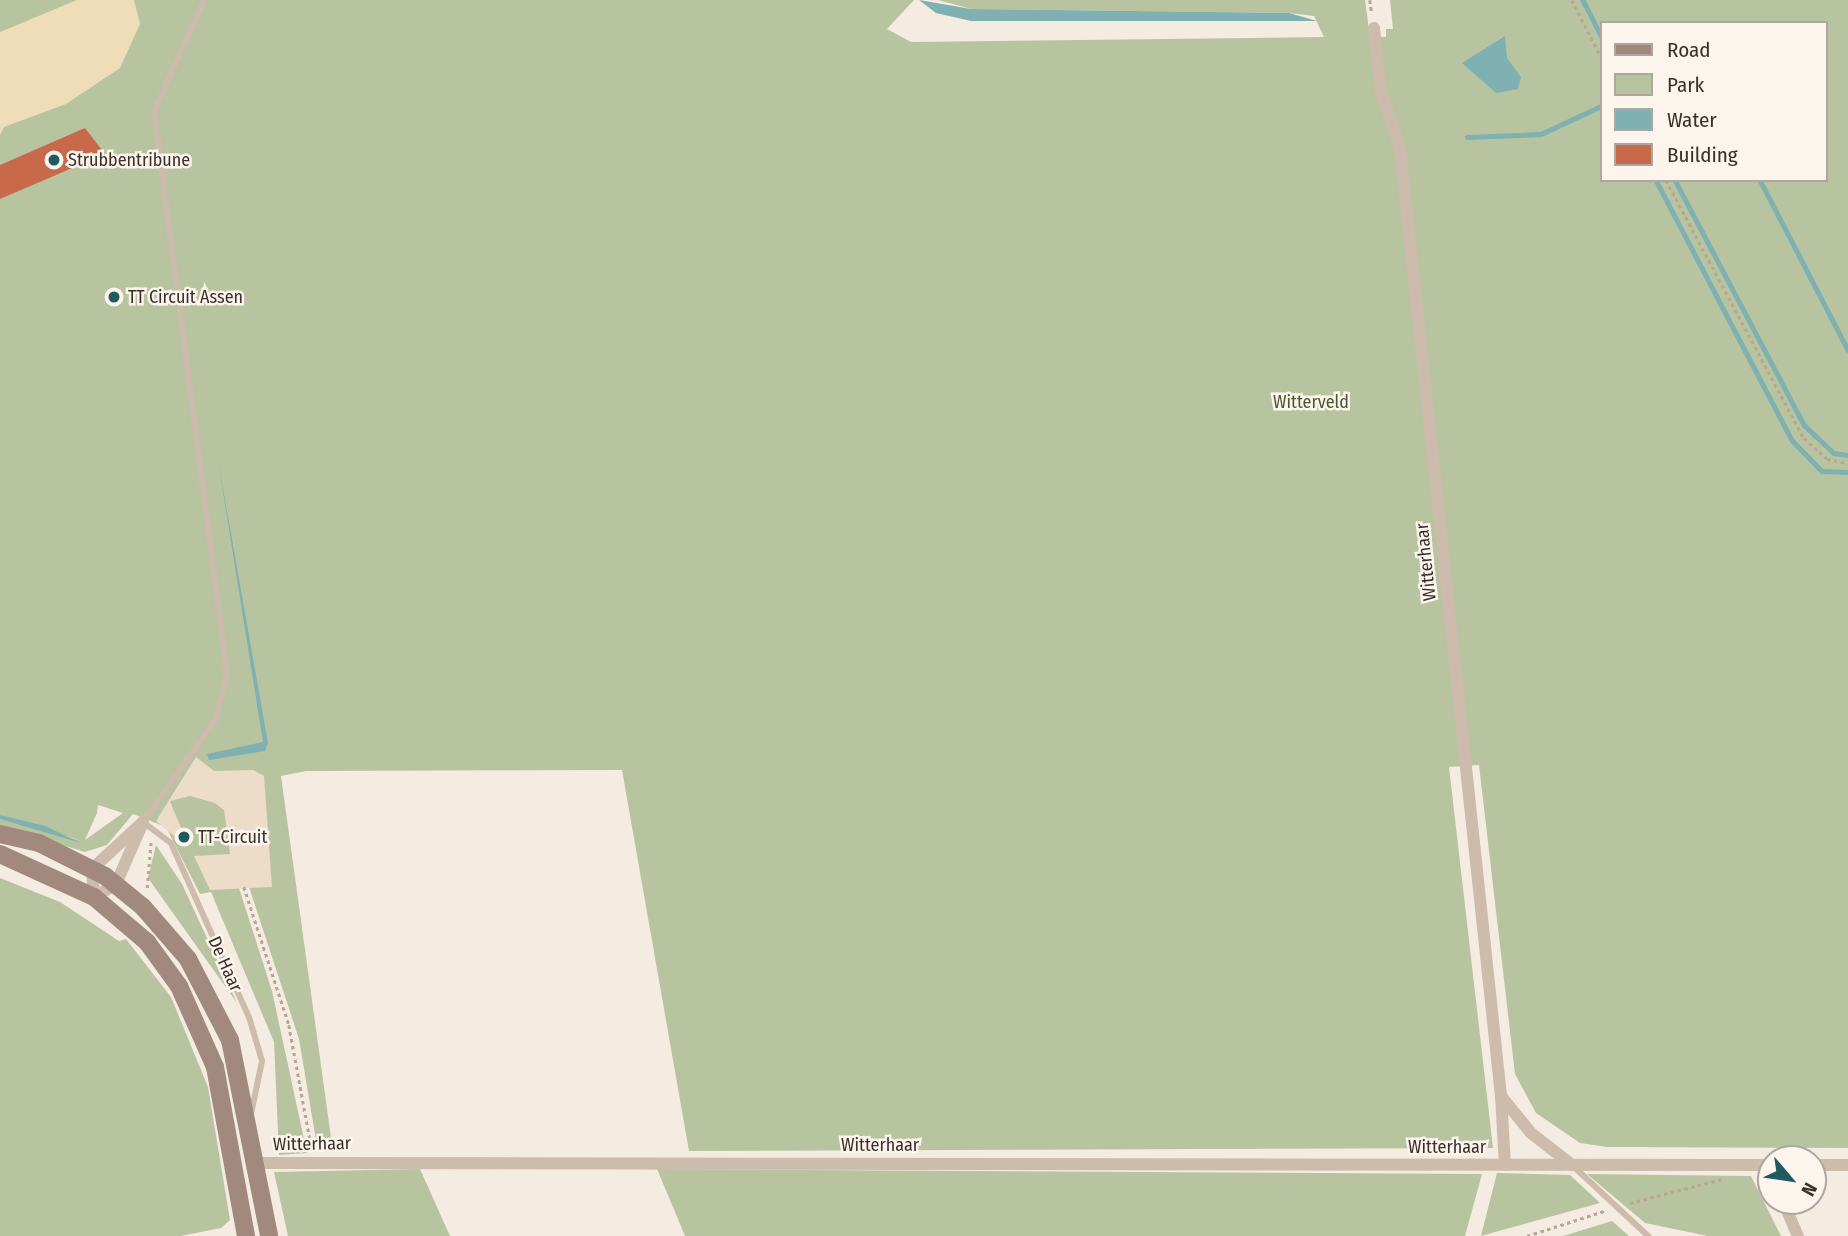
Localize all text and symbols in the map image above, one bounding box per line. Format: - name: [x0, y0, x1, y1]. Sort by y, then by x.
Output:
- legend: [1600, 21, 1827, 182]
- text: Road: [1667, 37, 1711, 63]
- text: Park: [1667, 72, 1704, 98]
- text: Water: [1667, 107, 1717, 133]
- text: Building: [1667, 142, 1738, 168]
- place label: Strubbentribune: [68, 149, 190, 171]
- marker: Strubbentribune: [46, 152, 62, 168]
- place label: TT Circuit Assen: [128, 286, 243, 308]
- marker: TT Circuit Assen: [106, 289, 122, 305]
- park label: Witterveld: [1273, 391, 1349, 413]
- street label: Witterhaar: [1411, 522, 1441, 602]
- place label: TT-Circuit: [198, 826, 267, 848]
- marker: TT-Circuit: [176, 829, 192, 845]
- street label: De Haar: [203, 933, 247, 995]
- street label: Witterhaar: [273, 1133, 351, 1155]
- street label: Witterhaar: [841, 1134, 919, 1156]
- street label: Witterhaar: [1408, 1136, 1486, 1158]
- north arrow: [1757, 1145, 1827, 1215]
- text: N: [1796, 1179, 1822, 1200]

